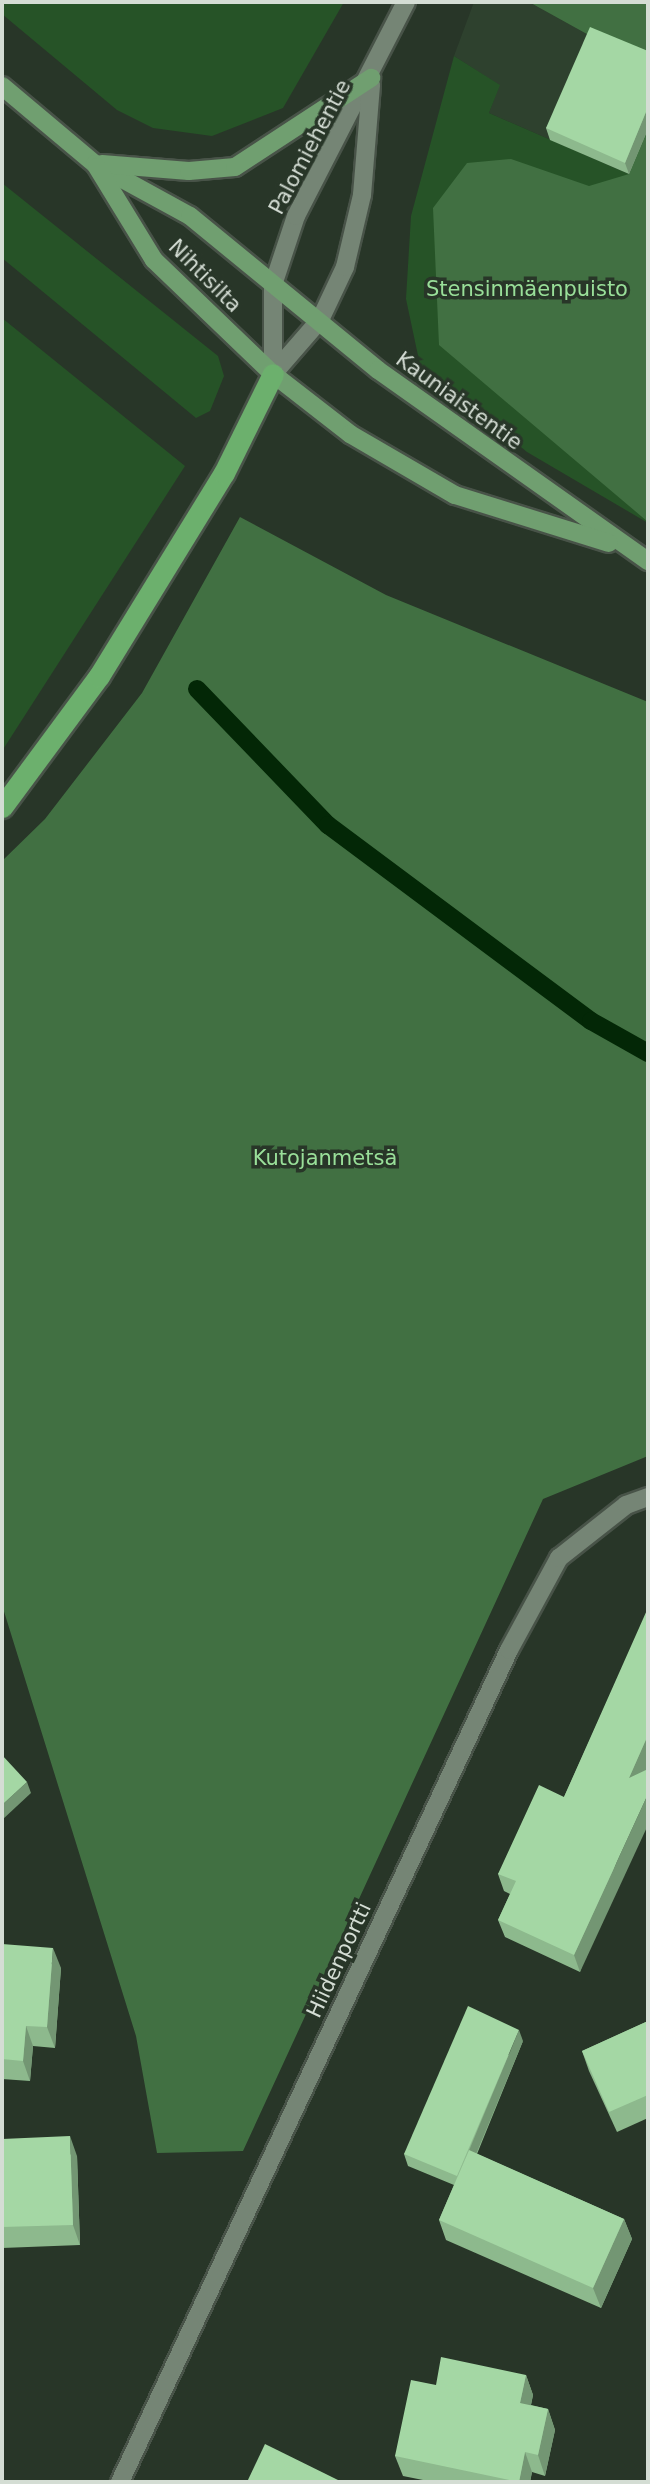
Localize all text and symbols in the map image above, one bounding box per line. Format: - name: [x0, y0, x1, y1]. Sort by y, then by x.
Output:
- street label: Palomiehentie: [264, 75, 356, 219]
- street label: Nihtisilta: [163, 234, 247, 318]
- park label: Stensinmäenpuisto: [426, 276, 628, 302]
- street label: Kauniaistentie: [391, 347, 527, 455]
- park label: Kutojanmetsä: [253, 1145, 397, 1171]
- street label: Hiidenportti: [301, 1898, 377, 2022]

